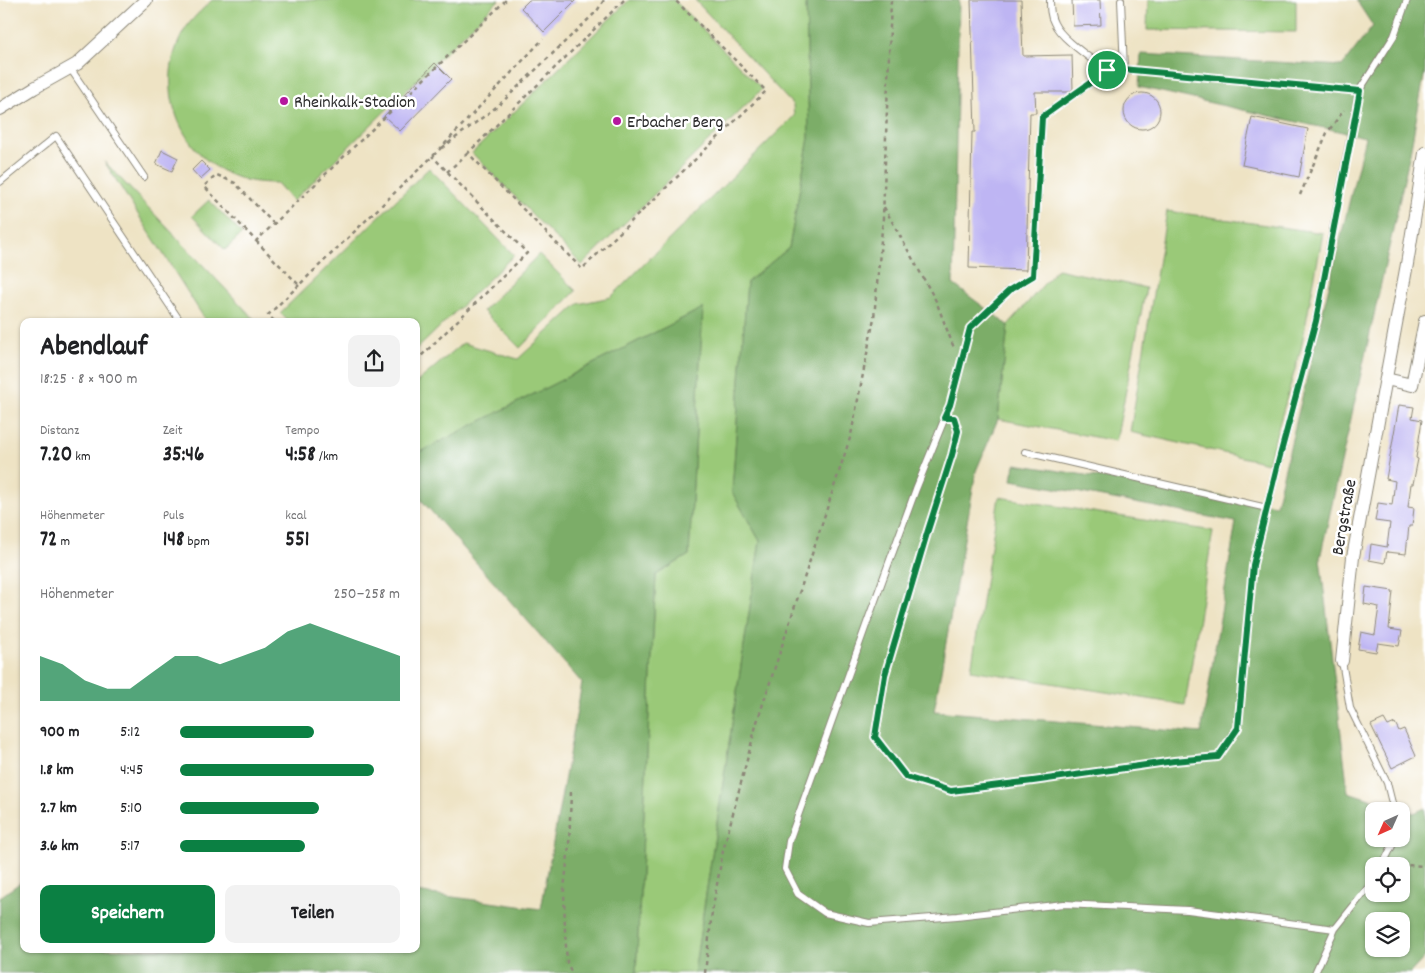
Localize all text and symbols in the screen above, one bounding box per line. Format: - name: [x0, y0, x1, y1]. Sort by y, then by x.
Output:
- pin: [1086, 49, 1128, 91]
- icon: arrive: [1093, 56, 1121, 84]
- place label: Rheinkalk-Stadion: [294, 91, 415, 116]
- marker: Rheinkalk-Stadion: [278, 95, 290, 107]
- place label: Erbacher Berg: [627, 111, 723, 136]
- marker: Erbacher Berg: [611, 115, 623, 127]
- text: Abendlauf: [40, 329, 148, 369]
- button: share: [348, 335, 400, 387]
- text: 18:25 · 8 × 900 m: [40, 368, 137, 391]
- text: Distanz: [40, 421, 79, 441]
- text: Zeit: [163, 421, 183, 441]
- text: Tempo: [285, 421, 319, 441]
- text: 7.20: [40, 441, 72, 471]
- text: 35:46: [163, 441, 204, 471]
- text: 4:58: [285, 441, 316, 471]
- text: km: [72, 447, 91, 467]
- text: /km: [316, 447, 338, 467]
- street label: Bergstraße: [1326, 477, 1364, 557]
- text: Höhenmeter: [40, 506, 105, 526]
- text: Puls: [163, 506, 184, 526]
- text: kcal: [285, 506, 307, 526]
- text: 72: [40, 526, 57, 556]
- text: 148: [163, 526, 184, 556]
- text: 551: [285, 526, 309, 556]
- text: m: [57, 532, 70, 552]
- text: bpm: [184, 532, 210, 552]
- text: Höhenmeter: [40, 583, 114, 606]
- text: 250–258 m: [333, 583, 400, 606]
- text: 900 m: [40, 721, 79, 744]
- text: 5:12: [120, 721, 141, 744]
- text: 1.8 km: [40, 759, 74, 782]
- text: 4:45: [120, 759, 143, 782]
- text: 2.7 km: [40, 797, 77, 820]
- text: 5:10: [120, 797, 142, 820]
- north arrow: [1365, 802, 1410, 848]
- map controls: [1365, 802, 1410, 957]
- text: 3.6 km: [40, 835, 79, 858]
- text: 5:17: [120, 835, 140, 858]
- button: locate: [1365, 857, 1410, 902]
- button: Speichern: [40, 885, 215, 943]
- button: Teilen: [225, 885, 400, 943]
- button: layers: [1365, 912, 1410, 957]

